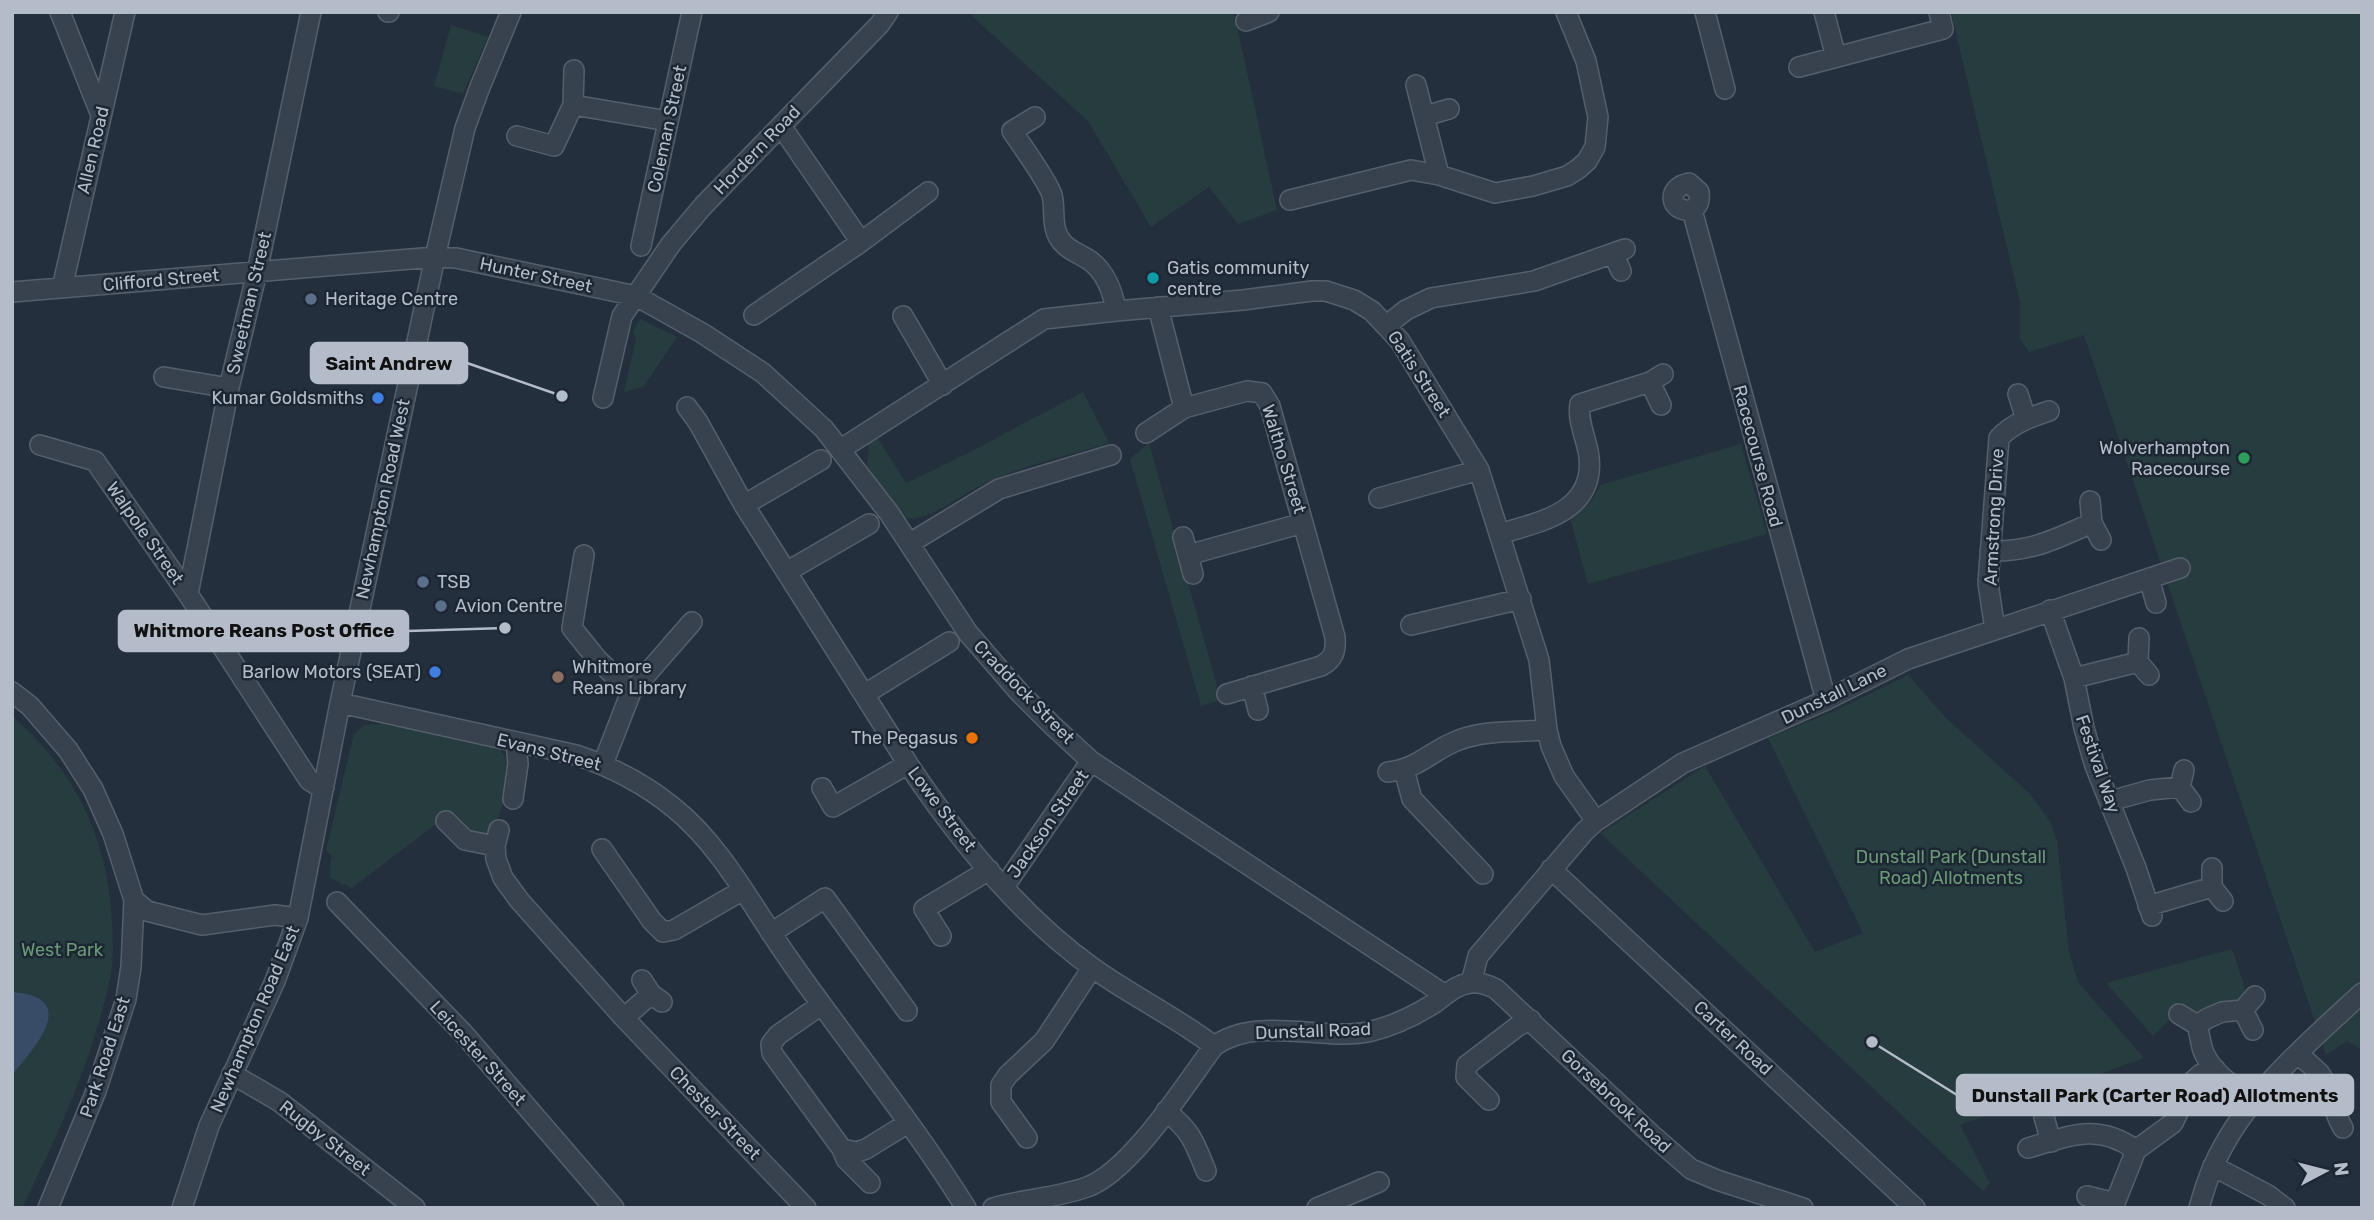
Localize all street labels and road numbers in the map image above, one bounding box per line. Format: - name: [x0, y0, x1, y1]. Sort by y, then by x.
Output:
- street label: Coleman Street: [643, 63, 691, 195]
- street label: Hordern Road: [709, 101, 805, 199]
- street label: Allen Road: [72, 104, 114, 196]
- street label: Sweetman Street: [222, 229, 276, 377]
- street label: Hunter Street: [478, 252, 594, 298]
- street label: Clifford Street: [102, 264, 220, 296]
- street label: Gatis Street: [1383, 326, 1455, 422]
- street label: Racecourse Road: [1728, 383, 1788, 529]
- street label: Newhampton Road West: [351, 397, 415, 601]
- street label: Waltho Street: [1257, 402, 1311, 516]
- street label: Armstrong Drive: [1979, 448, 2009, 586]
- street label: Walpole Street: [101, 477, 189, 589]
- street label: Craddock Street: [969, 635, 1079, 749]
- street label: Dunstall Lane: [1778, 659, 1890, 729]
- street label: Festival Way: [2071, 712, 2125, 816]
- street label: Evans Street: [495, 728, 603, 776]
- street label: Lowe Street: [903, 762, 981, 856]
- street label: Jackson Street: [1003, 766, 1093, 882]
- street label: Newhampton Road East: [206, 922, 304, 1116]
- street label: Park Road East: [75, 994, 135, 1120]
- street label: Leicester Street: [425, 996, 531, 1110]
- street label: Carter Road: [1689, 996, 1777, 1080]
- street label: Dunstall Road: [1255, 1018, 1371, 1044]
- street label: Gorsebrook Road: [1556, 1044, 1676, 1158]
- street label: Chester Street: [665, 1061, 765, 1165]
- street label: Rugby Street: [275, 1096, 375, 1180]

